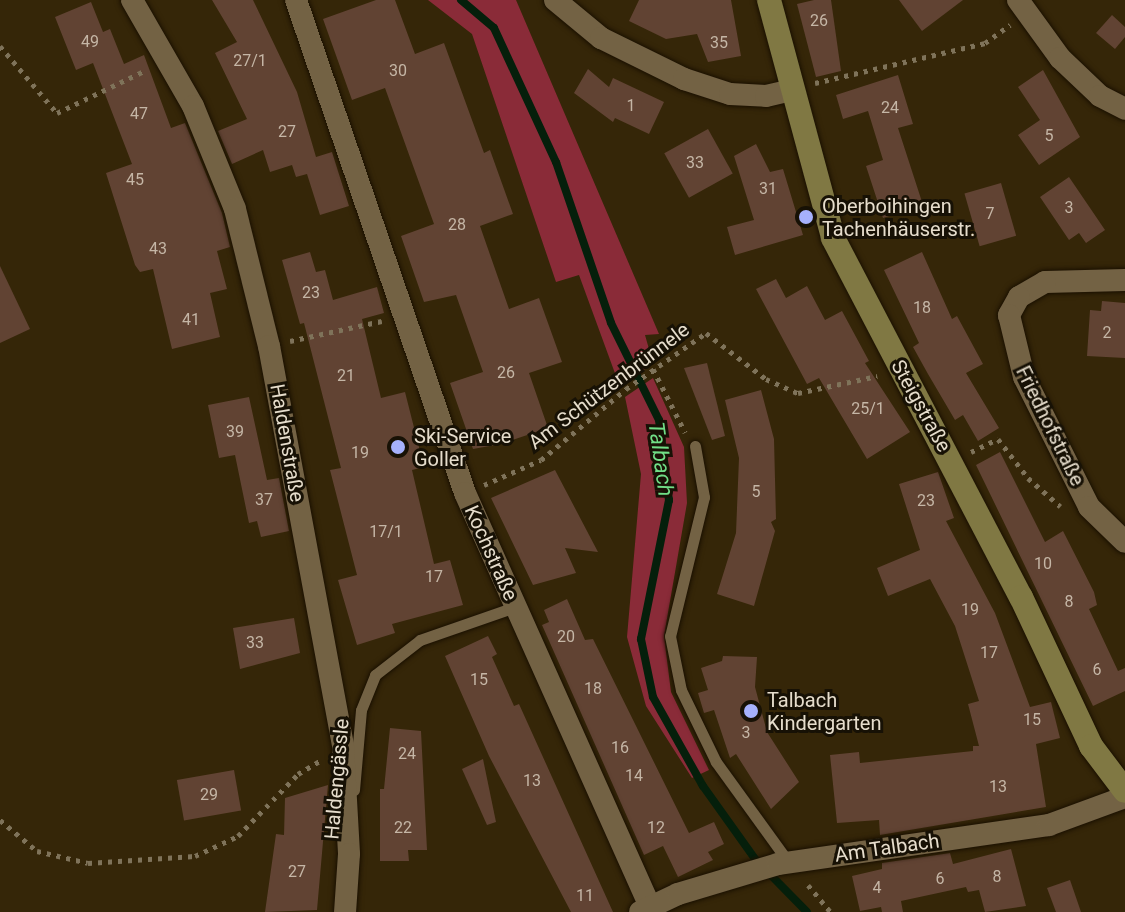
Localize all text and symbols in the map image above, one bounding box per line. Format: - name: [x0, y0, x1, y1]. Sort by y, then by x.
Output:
- house number: 26: [810, 11, 828, 31]
- house number: 49: [81, 32, 99, 52]
- house number: 35: [710, 33, 728, 53]
- house number: 27/1: [233, 51, 267, 71]
- house number: 30: [389, 61, 407, 81]
- house number: 1: [627, 96, 635, 116]
- house number: 24: [881, 98, 899, 118]
- house number: 47: [130, 104, 148, 124]
- house number: 27: [278, 122, 296, 142]
- house number: 5: [1045, 126, 1053, 146]
- house number: 33: [686, 153, 704, 173]
- house number: 45: [126, 170, 144, 190]
- house number: 31: [759, 179, 777, 199]
- place label: Oberboihingen Tachenhäuserstr.: [822, 194, 975, 241]
- house number: 3: [1065, 198, 1073, 218]
- house number: 7: [986, 204, 994, 224]
- marker: Oberboihingen Tachenhäuserstr.: [797, 208, 815, 226]
- house number: 28: [448, 215, 466, 235]
- house number: 43: [149, 239, 167, 259]
- house number: 23: [302, 283, 320, 303]
- house number: 18: [913, 298, 931, 318]
- house number: 41: [182, 310, 200, 330]
- street label: Am Schützenbrünnele: [524, 318, 694, 454]
- house number: 2: [1103, 323, 1111, 343]
- street label: Steigstraße: [886, 356, 956, 456]
- street label: Friedhofstraße: [1011, 362, 1089, 490]
- house number: 26: [497, 363, 515, 383]
- house number: 21: [337, 366, 355, 386]
- street label: Haldenstraße: [265, 382, 309, 504]
- house number: 25/1: [851, 399, 885, 419]
- water label: Talbach: [643, 420, 679, 498]
- house number: 39: [226, 422, 244, 442]
- place label: Ski-Service Goller: [414, 424, 511, 471]
- marker: Ski-Service Goller: [389, 438, 407, 456]
- house number: 19: [351, 443, 369, 463]
- house number: 5: [752, 482, 760, 502]
- house number: 37: [255, 490, 273, 510]
- house number: 23: [917, 491, 935, 511]
- street label: Kochstraße: [459, 502, 523, 604]
- house number: 17/1: [369, 522, 403, 542]
- house number: 10: [1034, 554, 1052, 574]
- house number: 17: [425, 567, 443, 587]
- house number: 8: [1065, 592, 1073, 612]
- house number: 19: [961, 600, 979, 620]
- house number: 20: [557, 627, 575, 647]
- house number: 33: [246, 633, 264, 653]
- house number: 17: [980, 643, 998, 663]
- house number: 6: [1093, 660, 1101, 680]
- house number: 15: [470, 670, 488, 690]
- house number: 18: [584, 679, 602, 699]
- place label: Talbach Kindergarten: [767, 688, 882, 735]
- marker: Talbach Kindergarten: [742, 702, 760, 720]
- house number: 15: [1023, 710, 1041, 730]
- street label: Haldengässle: [320, 718, 354, 840]
- house number: 3: [742, 723, 750, 743]
- house number: 16: [611, 738, 629, 758]
- house number: 24: [398, 744, 416, 764]
- house number: 14: [625, 766, 643, 786]
- house number: 13: [523, 771, 541, 791]
- house number: 13: [989, 777, 1007, 797]
- house number: 29: [200, 785, 218, 805]
- house number: 22: [394, 818, 412, 838]
- house number: 12: [647, 818, 665, 838]
- street label: Am Talbach: [833, 829, 941, 867]
- house number: 27: [288, 862, 306, 882]
- house number: 8: [993, 867, 1001, 887]
- house number: 6: [936, 869, 944, 889]
- house number: 4: [873, 878, 881, 898]
- house number: 11: [576, 886, 594, 906]

